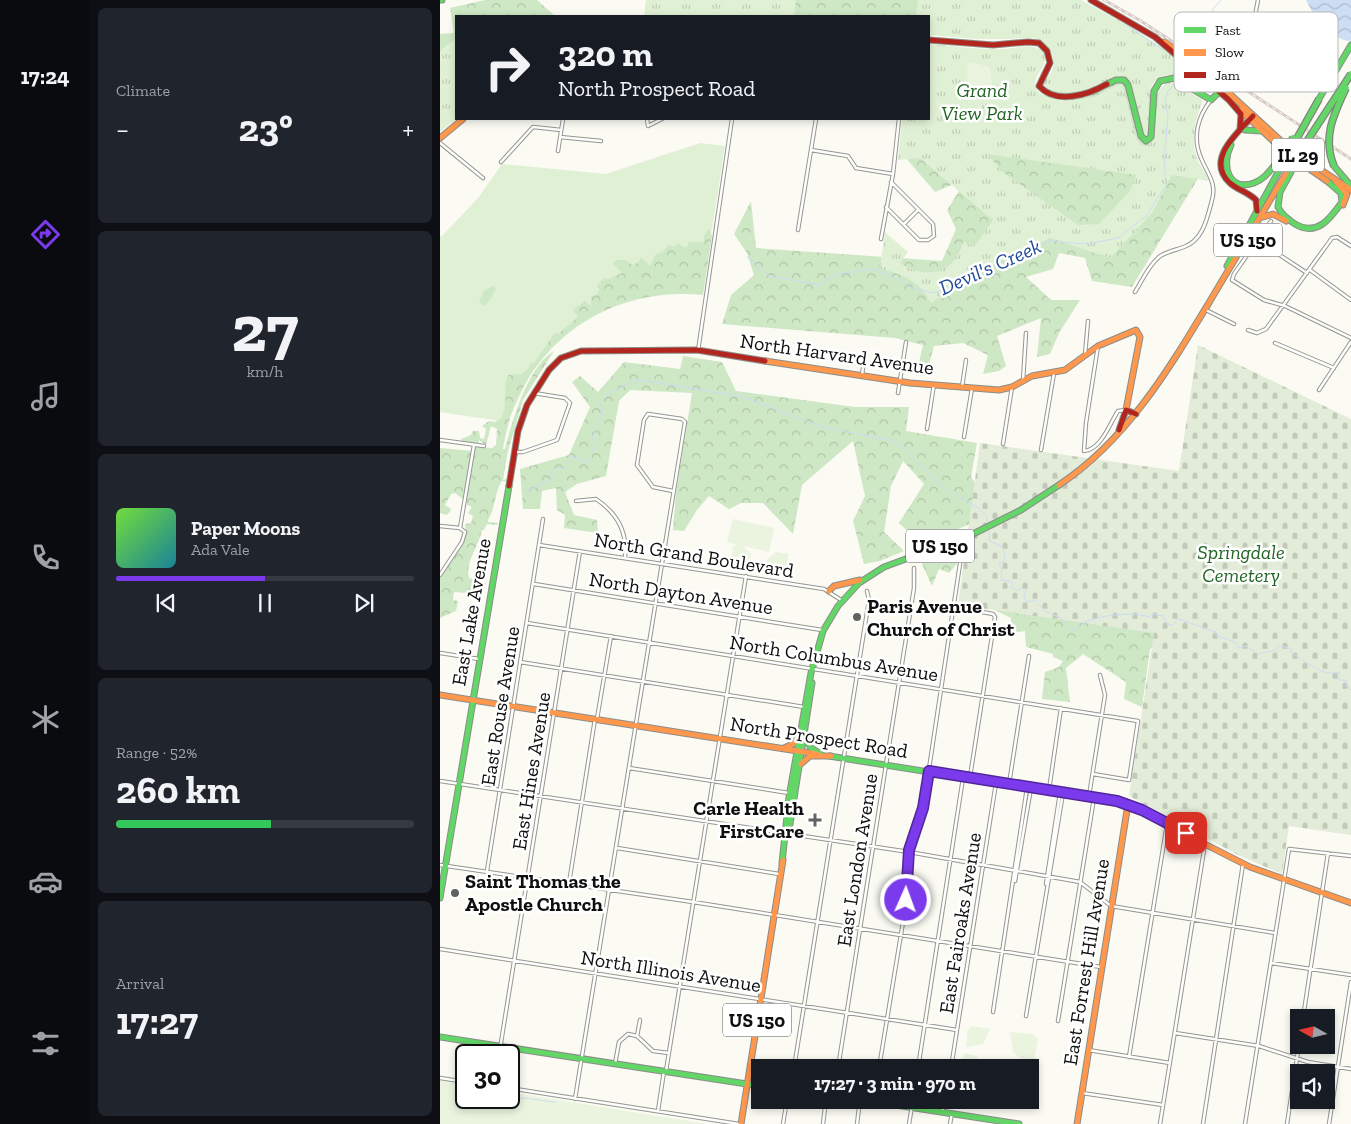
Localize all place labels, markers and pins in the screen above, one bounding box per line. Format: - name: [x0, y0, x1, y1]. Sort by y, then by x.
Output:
- place label: Paris Avenue Church of Christ: [867, 594, 1016, 641]
- marker: Paris Avenue Church of Christ: [851, 611, 863, 623]
- place label: Carle Health FirstCare: [693, 796, 804, 843]
- pin: [1165, 812, 1207, 854]
- marker: Carle Health FirstCare: [808, 813, 822, 827]
- place label: Saint Thomas the Apostle Church: [465, 869, 621, 916]
- marker: Saint Thomas the Apostle Church: [449, 887, 461, 899]

